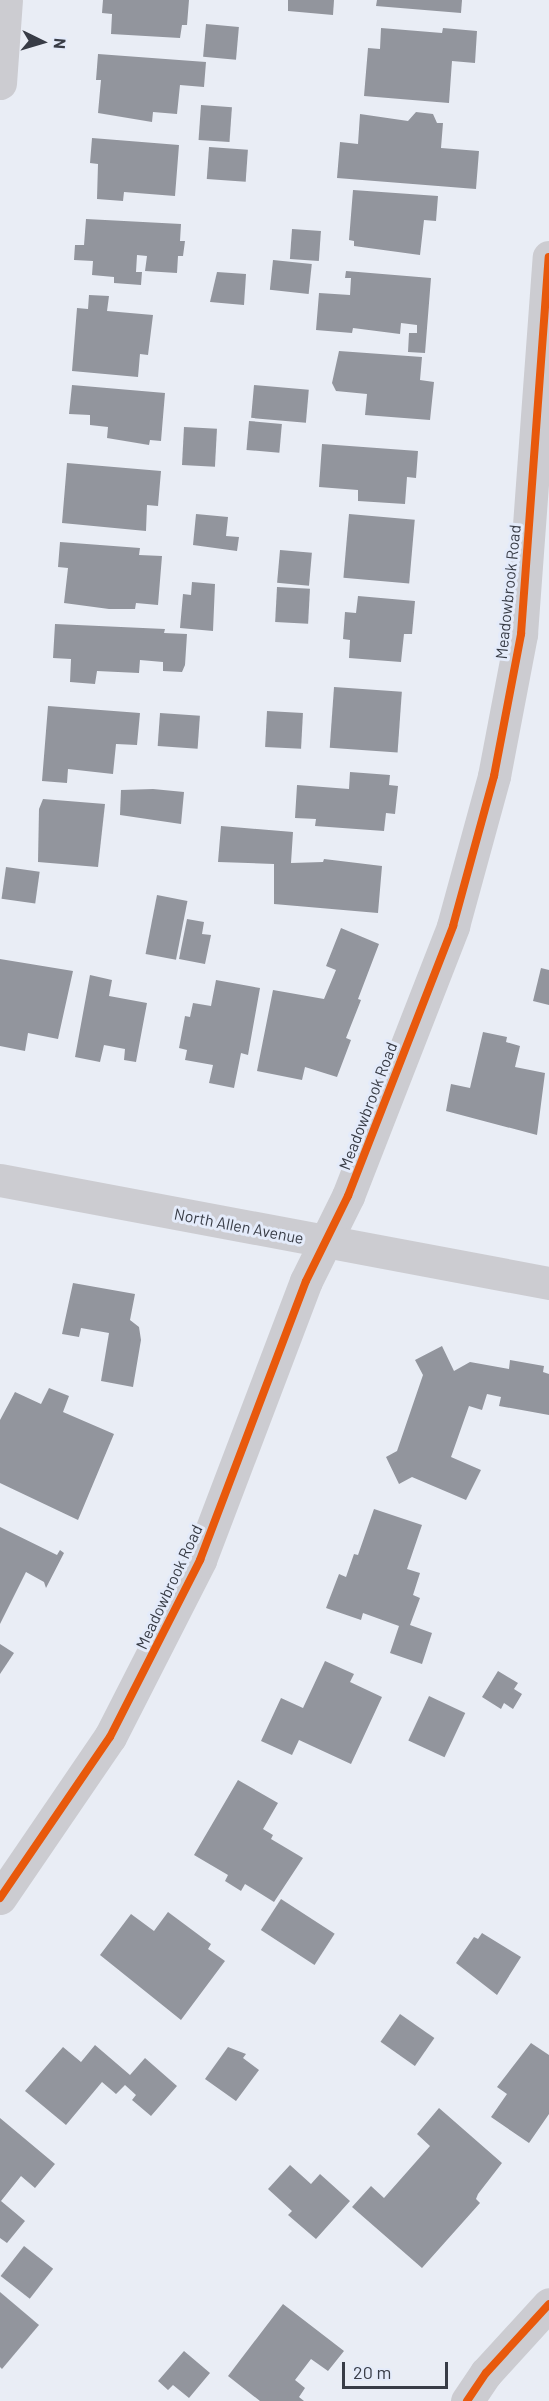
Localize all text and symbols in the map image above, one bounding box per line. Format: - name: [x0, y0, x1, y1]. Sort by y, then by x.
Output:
- north arrow: [12, 12, 72, 72]
- text: N: [51, 37, 70, 50]
- street label: Meadowbrook Road: [491, 524, 525, 660]
- street label: Meadowbrook Road: [335, 1039, 401, 1173]
- street label: North Allen Avenue: [173, 1204, 305, 1248]
- street label: Meadowbrook Road: [132, 1522, 206, 1652]
- scale bar: [345, 2350, 452, 2388]
- text: 20 m: [353, 2361, 391, 2383]

